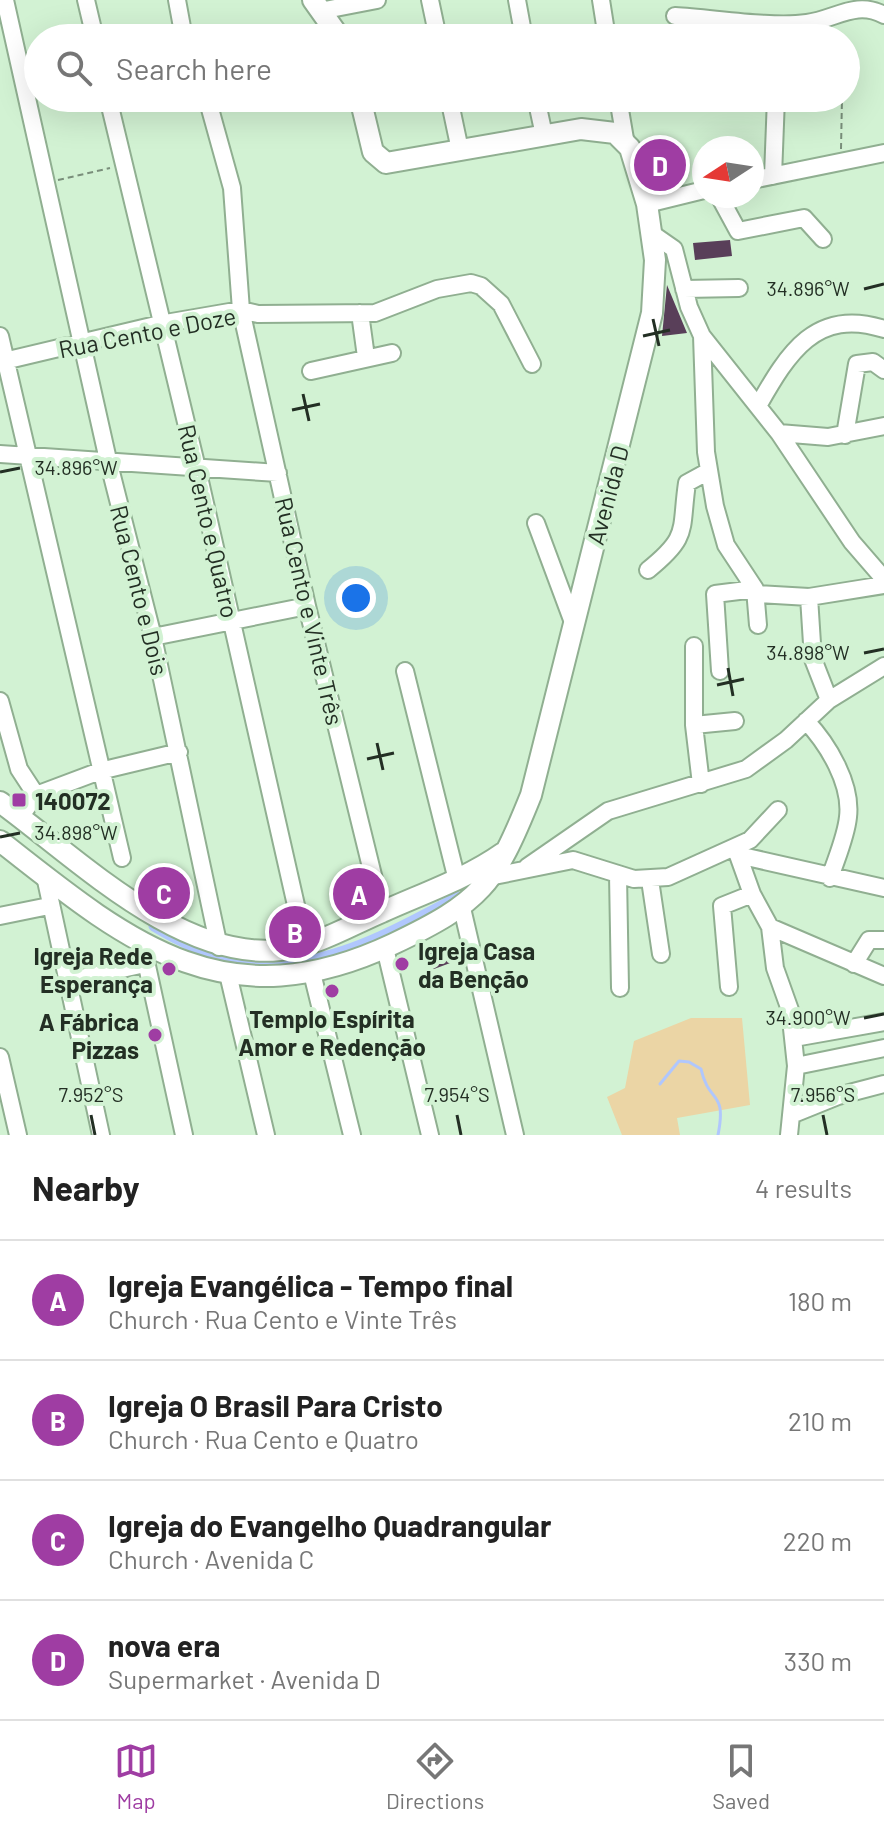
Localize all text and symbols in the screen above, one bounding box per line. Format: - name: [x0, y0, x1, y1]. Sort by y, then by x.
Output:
- search box: [24, 24, 860, 112]
- icon: search: [52, 46, 96, 90]
- text: Search here: [116, 50, 272, 86]
- pin: D: [634, 135, 686, 195]
- north arrow: [692, 136, 764, 208]
- text: 34.896°W: [766, 276, 850, 300]
- street label: Rua Cento e Doze: [56, 301, 238, 363]
- street label: Rua Cento e Quatro: [173, 421, 245, 621]
- street label: Avenida D: [580, 442, 634, 548]
- text: 34.896°W: [34, 455, 118, 479]
- street label: Rua Cento e Vinte Três: [270, 494, 350, 728]
- street label: Rua Cento e Dois: [105, 502, 175, 678]
- your location: [336, 578, 376, 618]
- text: 34.898°W: [766, 640, 850, 664]
- place label: 140072: [35, 786, 111, 815]
- marker: 140072: [10, 791, 28, 809]
- text: 34.898°W: [34, 820, 118, 844]
- pin: C: [138, 863, 190, 923]
- pin: A: [333, 864, 385, 924]
- pin: B: [269, 902, 321, 962]
- place label: Igreja Casa da Benção: [418, 936, 535, 993]
- place label: Igreja Rede Esperança: [33, 941, 153, 998]
- marker: Igreja Casa da Benção: [393, 955, 411, 973]
- marker: Igreja Rede Esperança: [160, 960, 178, 978]
- marker: Templo Espírita Amor e Redenção: [323, 982, 341, 1000]
- place label: Templo Espírita Amor e Redenção: [238, 1004, 426, 1061]
- text: 34.900°W: [765, 1005, 851, 1029]
- place label: A Fábrica Pizzas: [39, 1007, 139, 1064]
- marker: A Fábrica Pizzas: [146, 1026, 164, 1044]
- text: 7.952°S: [59, 1082, 123, 1106]
- text: 7.954°S: [424, 1082, 490, 1106]
- text: 7.956°S: [791, 1082, 855, 1106]
- text: Nearby: [32, 1167, 140, 1208]
- text: 4 results: [755, 1172, 852, 1203]
- text: Igreja Evangélica - Tempo final: [108, 1267, 513, 1303]
- text: A: [49, 1285, 67, 1316]
- text: 180 m: [788, 1285, 852, 1316]
- text: Church · Rua Cento e Vinte Três: [108, 1303, 457, 1334]
- text: Igreja O Brasil Para Cristo: [108, 1387, 443, 1423]
- text: B: [50, 1405, 66, 1436]
- text: 210 m: [788, 1405, 852, 1436]
- text: Church · Rua Cento e Quatro: [108, 1423, 419, 1454]
- text: Igreja do Evangelho Quadrangular: [108, 1507, 551, 1543]
- text: C: [50, 1525, 66, 1556]
- text: 220 m: [783, 1525, 852, 1556]
- text: Church · Avenida C: [108, 1543, 314, 1574]
- text: nova era: [108, 1627, 220, 1663]
- text: D: [50, 1645, 66, 1676]
- text: 330 m: [784, 1645, 852, 1676]
- text: Supermarket · Avenida D: [108, 1663, 381, 1694]
- tab: Map: [114, 1739, 158, 1813]
- tab: Directions: [386, 1739, 484, 1813]
- tab: Saved: [712, 1739, 770, 1813]

